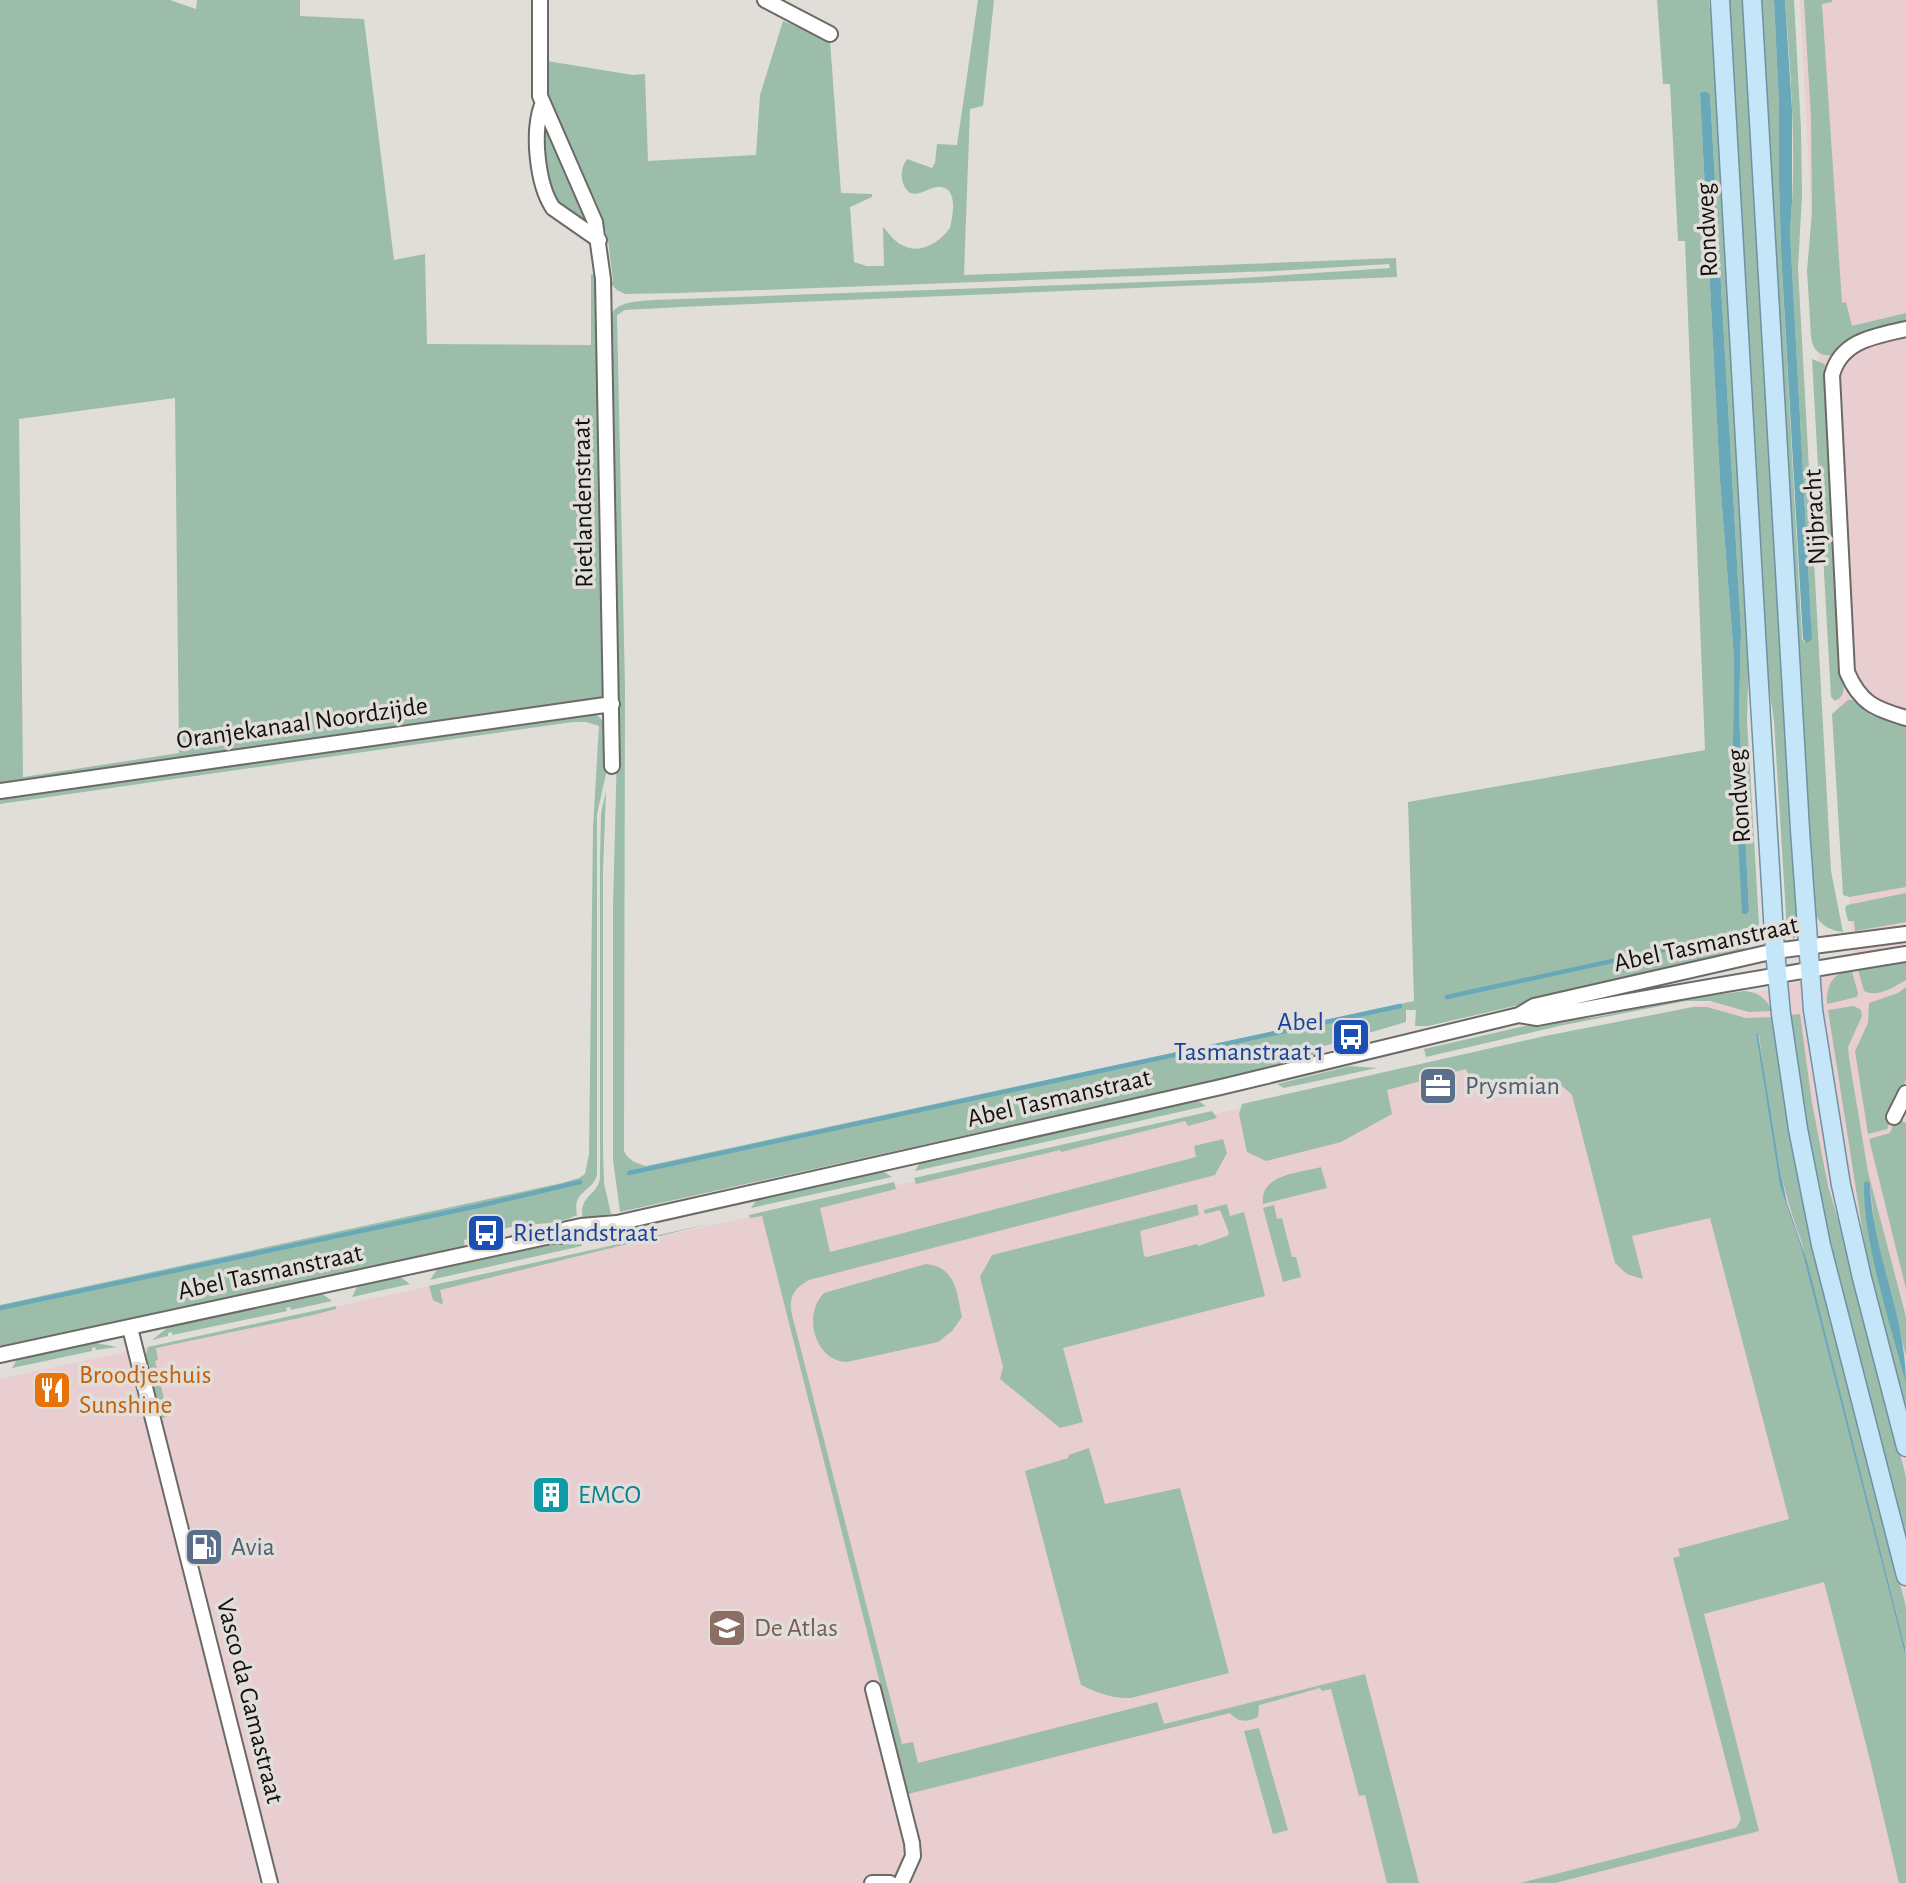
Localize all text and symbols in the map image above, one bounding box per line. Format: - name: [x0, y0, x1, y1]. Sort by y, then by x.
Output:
- street label: Rondweg: [1692, 182, 1722, 278]
- street label: Rietlandenstraat: [569, 418, 597, 588]
- street label: Nijbracht: [1800, 468, 1830, 566]
- street label: Oranjekanaal Noordzijde: [175, 692, 429, 754]
- street label: Rondweg: [1723, 748, 1755, 844]
- street label: Abel Tasmanstraat: [1611, 912, 1801, 976]
- place label: Abel Tasmanstraat 1: [1174, 1009, 1324, 1065]
- bus stop icon: Abel Tasmanstraat 1: [1330, 1016, 1372, 1058]
- street label: Abel Tasmanstraat: [964, 1064, 1154, 1132]
- office icon: Prysmian: [1417, 1065, 1459, 1107]
- place label: Prysmian: [1465, 1073, 1560, 1099]
- bus stop icon: Rietlandstraat: [465, 1212, 507, 1254]
- place label: Rietlandstraat: [513, 1220, 657, 1246]
- street label: Abel Tasmanstraat: [175, 1240, 365, 1304]
- place label: Broodjeshuis Sunshine: [79, 1362, 211, 1418]
- restaurant icon: Broodjeshuis Sunshine: [31, 1369, 73, 1411]
- building icon: EMCO: [530, 1474, 572, 1516]
- place label: EMCO: [578, 1482, 641, 1508]
- fuel station icon: Avia: [183, 1526, 225, 1568]
- place label: Avia: [231, 1534, 275, 1560]
- street label: Vasco da Gamastraat: [212, 1596, 288, 1806]
- school or university icon: De Atlas: [706, 1607, 748, 1649]
- place label: De Atlas: [754, 1615, 838, 1641]

